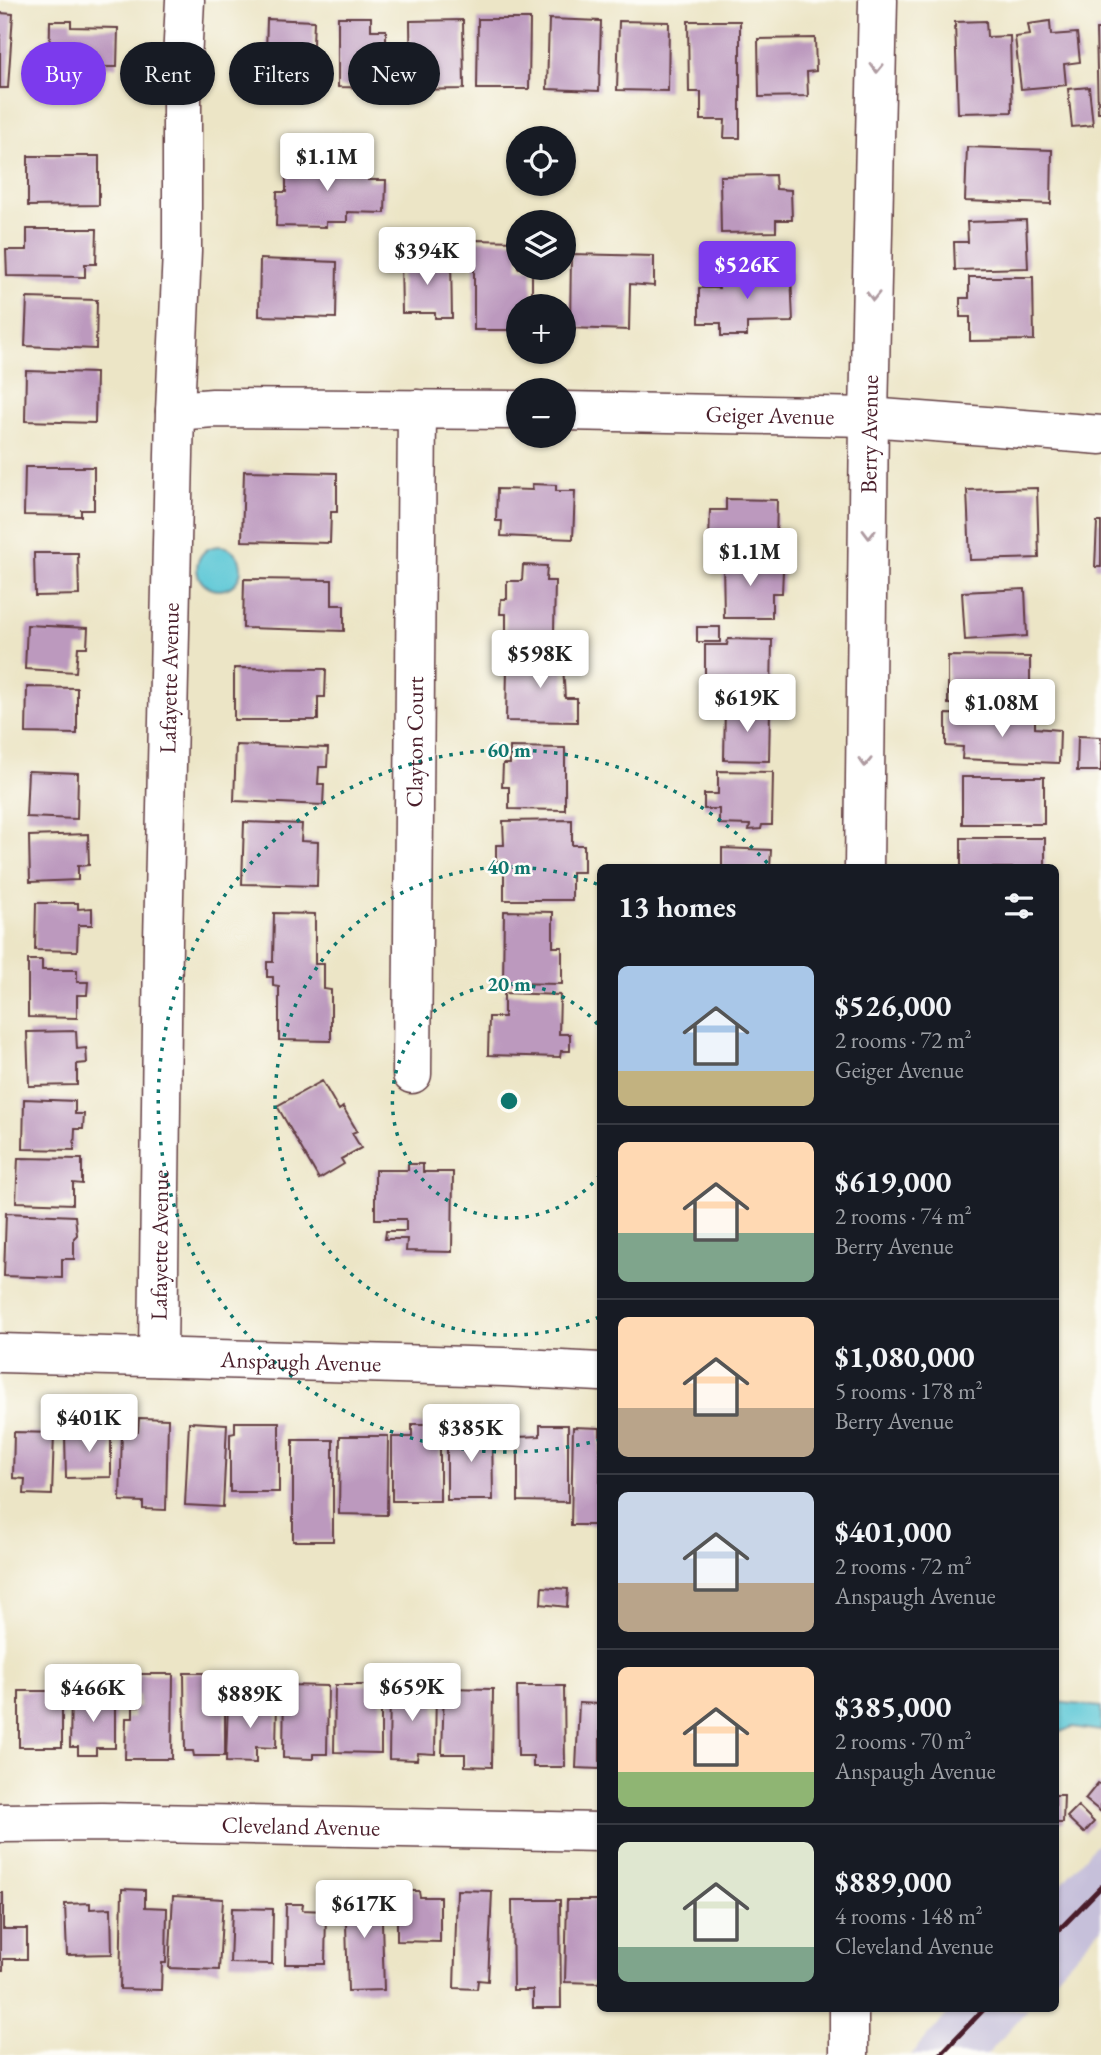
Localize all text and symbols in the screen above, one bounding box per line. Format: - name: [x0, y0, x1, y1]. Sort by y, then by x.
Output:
- chip: Buy: [21, 42, 106, 105]
- chip: Rent: [120, 42, 215, 105]
- chip: Filters: [229, 42, 334, 105]
- chip: New: [348, 42, 440, 105]
- one-way arrow: [869, 63, 885, 74]
- map controls: [506, 126, 576, 448]
- button: locate: [506, 126, 576, 196]
- pin: $1.1M: [278, 134, 376, 193]
- text: $1.1M: [296, 141, 358, 171]
- button: layers: [506, 210, 576, 280]
- pin: $394K: [378, 228, 476, 287]
- text: $394K: [395, 235, 459, 265]
- pin: $526K: [698, 242, 796, 301]
- text: $526K: [715, 249, 779, 279]
- one-way arrow: [865, 291, 881, 301]
- button: +: [506, 294, 576, 364]
- street label: Berry Avenue: [853, 374, 885, 494]
- button: −: [506, 378, 576, 448]
- street label: Geiger Avenue: [705, 399, 835, 431]
- pin: $1.1M: [701, 528, 799, 588]
- one-way arrow: [861, 530, 877, 540]
- text: $1.1M: [719, 536, 781, 566]
- street label: Lafayette Avenue: [152, 602, 186, 754]
- pin: $598K: [491, 630, 589, 690]
- text: $598K: [508, 638, 572, 668]
- pin: $619K: [698, 674, 796, 734]
- street label: Clayton Court: [399, 676, 430, 808]
- pin: $1.08M: [945, 680, 1059, 739]
- text: $619K: [715, 682, 779, 712]
- text: $1.08M: [965, 687, 1039, 717]
- text: 60 m: [487, 736, 531, 763]
- one-way arrow: [858, 757, 873, 768]
- text: 40 m: [487, 853, 531, 880]
- text: 13 homes: [618, 887, 736, 926]
- icon: filters: [1000, 887, 1038, 925]
- text: 20 m: [487, 970, 531, 997]
- text: $526,000: [835, 986, 951, 1025]
- icon: home: [674, 994, 758, 1078]
- text: 2 rooms · 72 m²: [835, 1025, 972, 1055]
- text: Geiger Avenue: [835, 1055, 964, 1085]
- centre of rings: [497, 1089, 521, 1113]
- text: $619,000: [835, 1162, 951, 1201]
- street label: Lafayette Avenue: [143, 1169, 175, 1321]
- icon: home: [674, 1170, 758, 1254]
- text: 2 rooms · 74 m²: [835, 1201, 972, 1231]
- text: Berry Avenue: [835, 1231, 954, 1261]
- text: $1,080,000: [835, 1337, 975, 1376]
- street label: Anspaugh Avenue: [219, 1344, 382, 1379]
- icon: home: [674, 1345, 758, 1429]
- text: 5 rooms · 178 m²: [835, 1376, 983, 1406]
- pin: $401K: [40, 1394, 138, 1454]
- text: $401K: [57, 1402, 121, 1432]
- pin: $385K: [422, 1404, 520, 1464]
- text: Berry Avenue: [835, 1406, 954, 1436]
- text: $385K: [439, 1412, 503, 1442]
- text: $401,000: [835, 1512, 951, 1551]
- icon: home: [674, 1520, 758, 1604]
- text: 2 rooms · 72 m²: [835, 1551, 972, 1581]
- text: Anspaugh Avenue: [835, 1581, 996, 1611]
- pin: $466K: [44, 1664, 142, 1724]
- pin: $659K: [363, 1664, 461, 1723]
- pin: $889K: [201, 1670, 299, 1730]
- text: $659K: [380, 1671, 444, 1701]
- text: $466K: [61, 1672, 125, 1702]
- text: $889K: [218, 1678, 282, 1708]
- text: $385,000: [835, 1687, 951, 1726]
- icon: home: [674, 1695, 758, 1779]
- text: 2 rooms · 70 m²: [835, 1726, 972, 1756]
- text: Anspaugh Avenue: [835, 1756, 996, 1786]
- street label: Cleveland Avenue: [221, 1809, 381, 1843]
- text: $889,000: [835, 1862, 951, 1901]
- icon: home: [674, 1870, 758, 1954]
- pin: $617K: [315, 1881, 413, 1940]
- text: $617K: [332, 1888, 396, 1918]
- text: 4 rooms · 148 m²: [835, 1901, 983, 1931]
- text: Cleveland Avenue: [835, 1931, 993, 1961]

